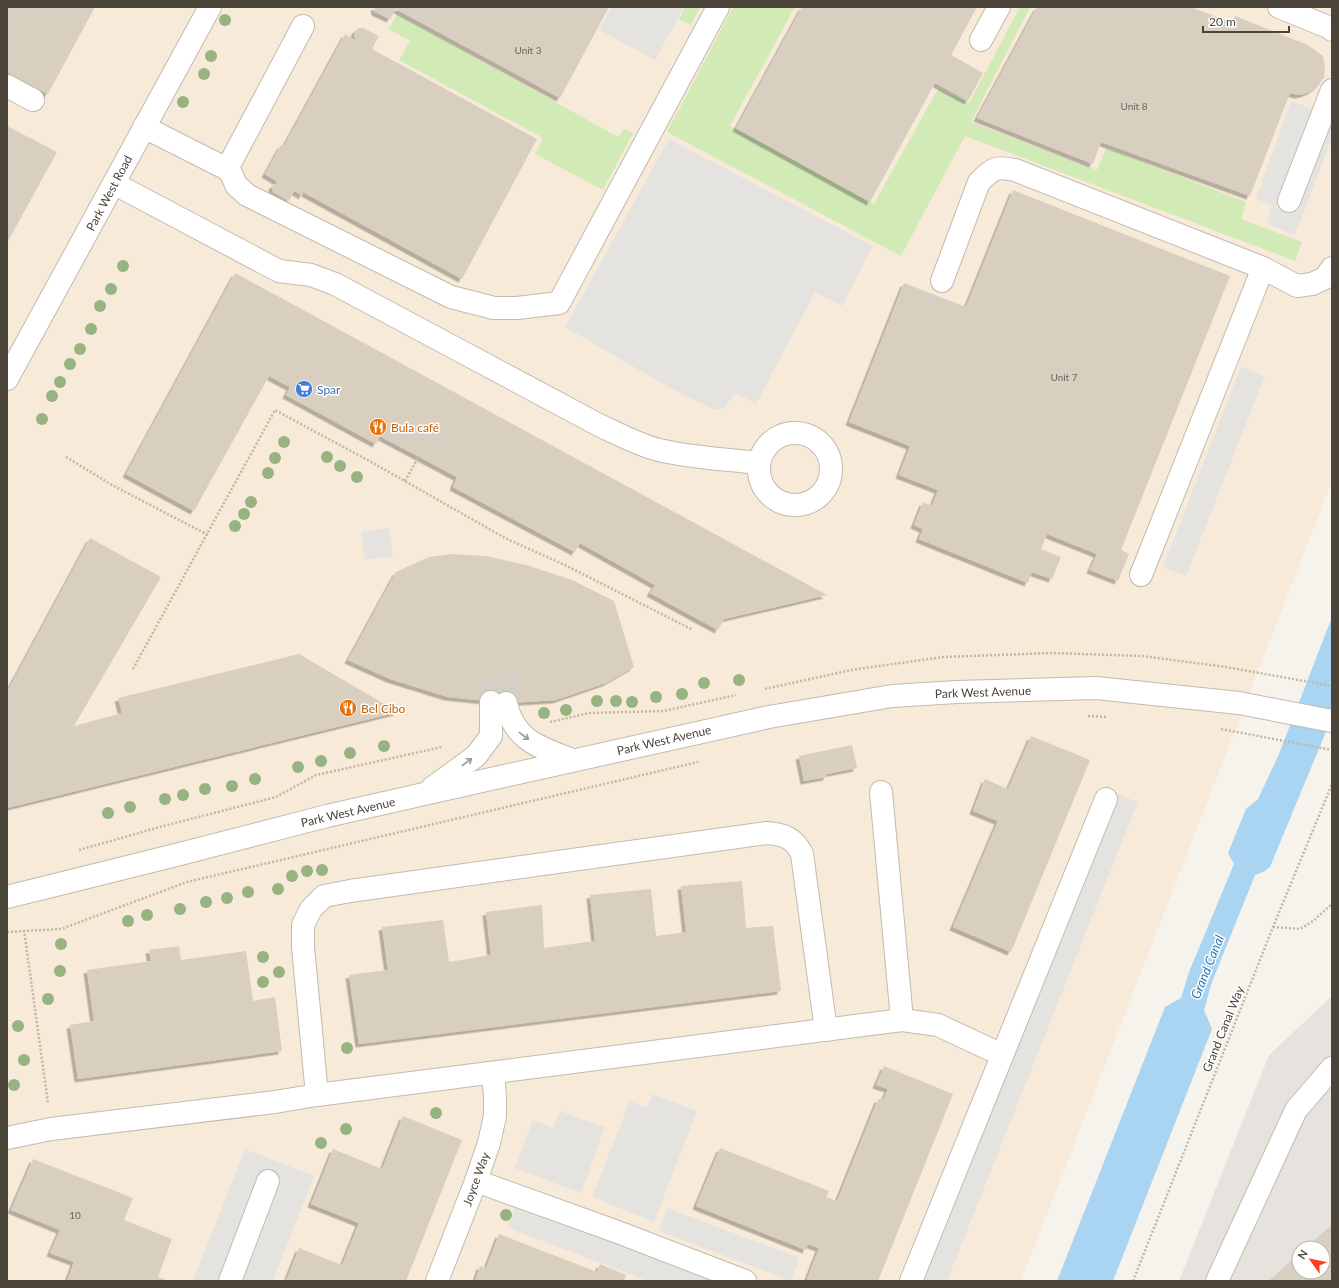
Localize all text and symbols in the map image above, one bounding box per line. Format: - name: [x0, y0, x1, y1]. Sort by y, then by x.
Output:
- scale bar: [1203, 8, 1289, 34]
- text: 20 m: [1209, 14, 1236, 29]
- house number: Unit 3: [514, 44, 542, 56]
- house number: Unit 8: [1120, 100, 1148, 112]
- street label: Park West Road: [83, 153, 135, 233]
- house number: Unit 7: [1050, 371, 1078, 383]
- supermarket icon: Spar: [294, 379, 314, 399]
- place label: Spar: [317, 382, 341, 397]
- restaurant icon: Bula café: [368, 417, 388, 437]
- place label: Bula café: [391, 420, 439, 435]
- street label: Park West Avenue: [935, 683, 1031, 701]
- restaurant icon: Bel Cibo: [338, 698, 358, 718]
- place label: Bel Cibo: [361, 701, 406, 716]
- street label: Park West Avenue: [615, 722, 713, 758]
- one-way arrow: [519, 732, 530, 740]
- one-way arrow: [461, 758, 472, 767]
- street label: Park West Avenue: [299, 794, 397, 830]
- water label: Grand Canal: [1187, 933, 1227, 1001]
- street label: Grand Canal Way: [1199, 983, 1247, 1074]
- street label: Joyce Way: [459, 1149, 493, 1208]
- house number: 10: [69, 1209, 81, 1221]
- north arrow: [1291, 1240, 1331, 1280]
- text: N: [1294, 1247, 1310, 1261]

